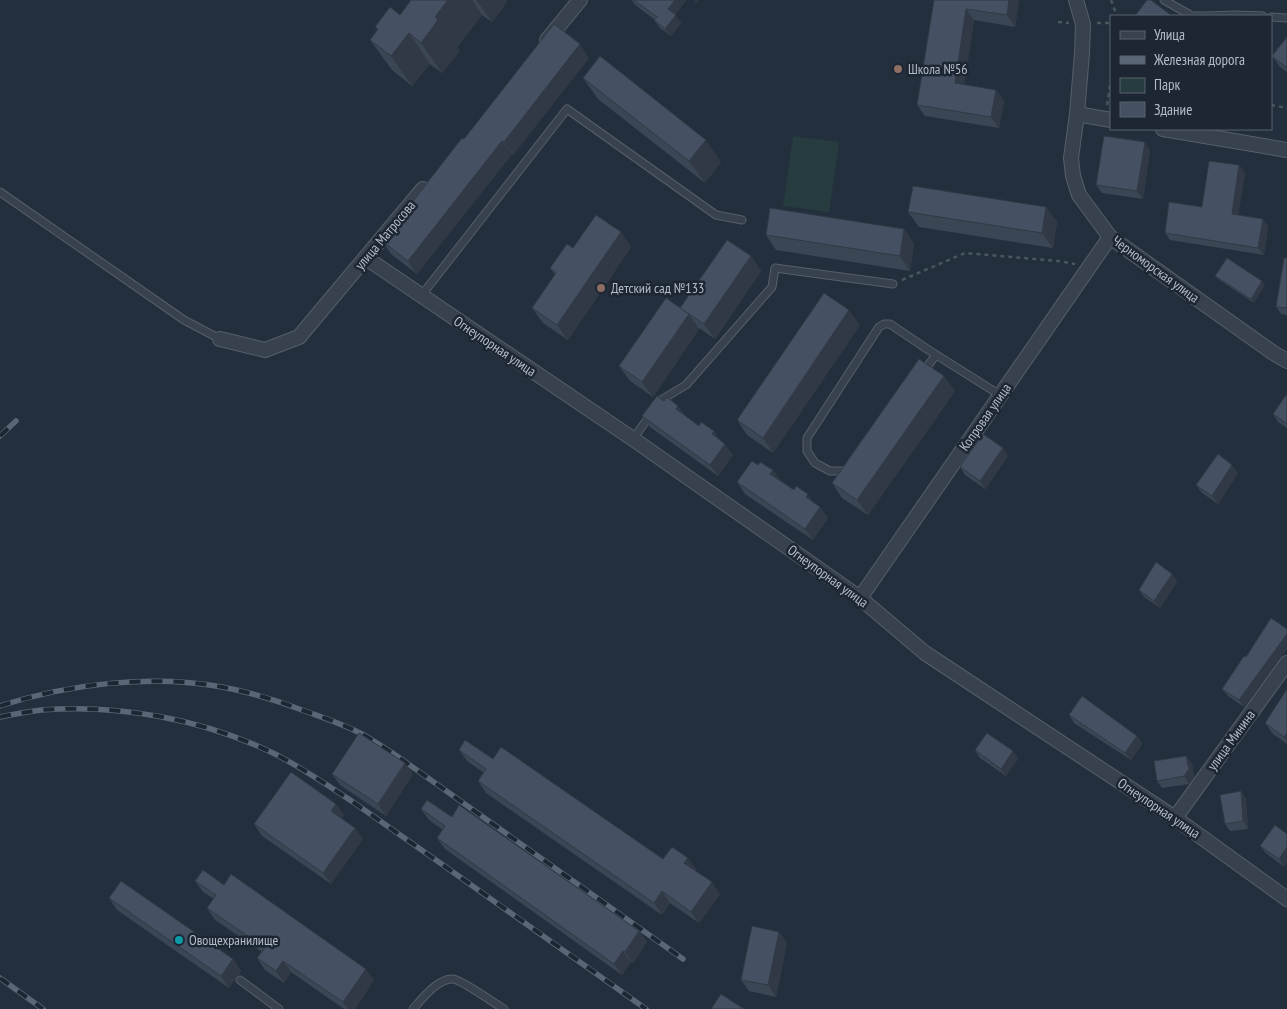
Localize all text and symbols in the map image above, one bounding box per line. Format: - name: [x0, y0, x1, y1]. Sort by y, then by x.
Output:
- legend: [1110, 15, 1272, 130]
- text: Улица: [1154, 25, 1185, 44]
- text: Железная дорога: [1153, 50, 1245, 69]
- place label: Школа №56: [908, 60, 968, 78]
- marker: Школа №56: [892, 63, 904, 75]
- text: Парк: [1154, 75, 1180, 94]
- text: Здание: [1154, 100, 1192, 119]
- street label: улица Матросова: [351, 197, 419, 273]
- street label: Черноморская улица: [1109, 231, 1203, 307]
- place label: Детский сад №133: [611, 279, 704, 297]
- marker: Детский сад №133: [595, 282, 607, 294]
- street label: Огнеупорная улица: [450, 312, 540, 380]
- street label: Копровая улица: [955, 380, 1015, 454]
- street label: Огнеупорная улица: [784, 541, 872, 611]
- street label: улица Минина: [1203, 706, 1259, 774]
- street label: Огнеупорная улица: [1114, 774, 1204, 842]
- place label: Овощехранилище: [189, 931, 279, 949]
- marker: Овощехранилище: [173, 934, 185, 946]

